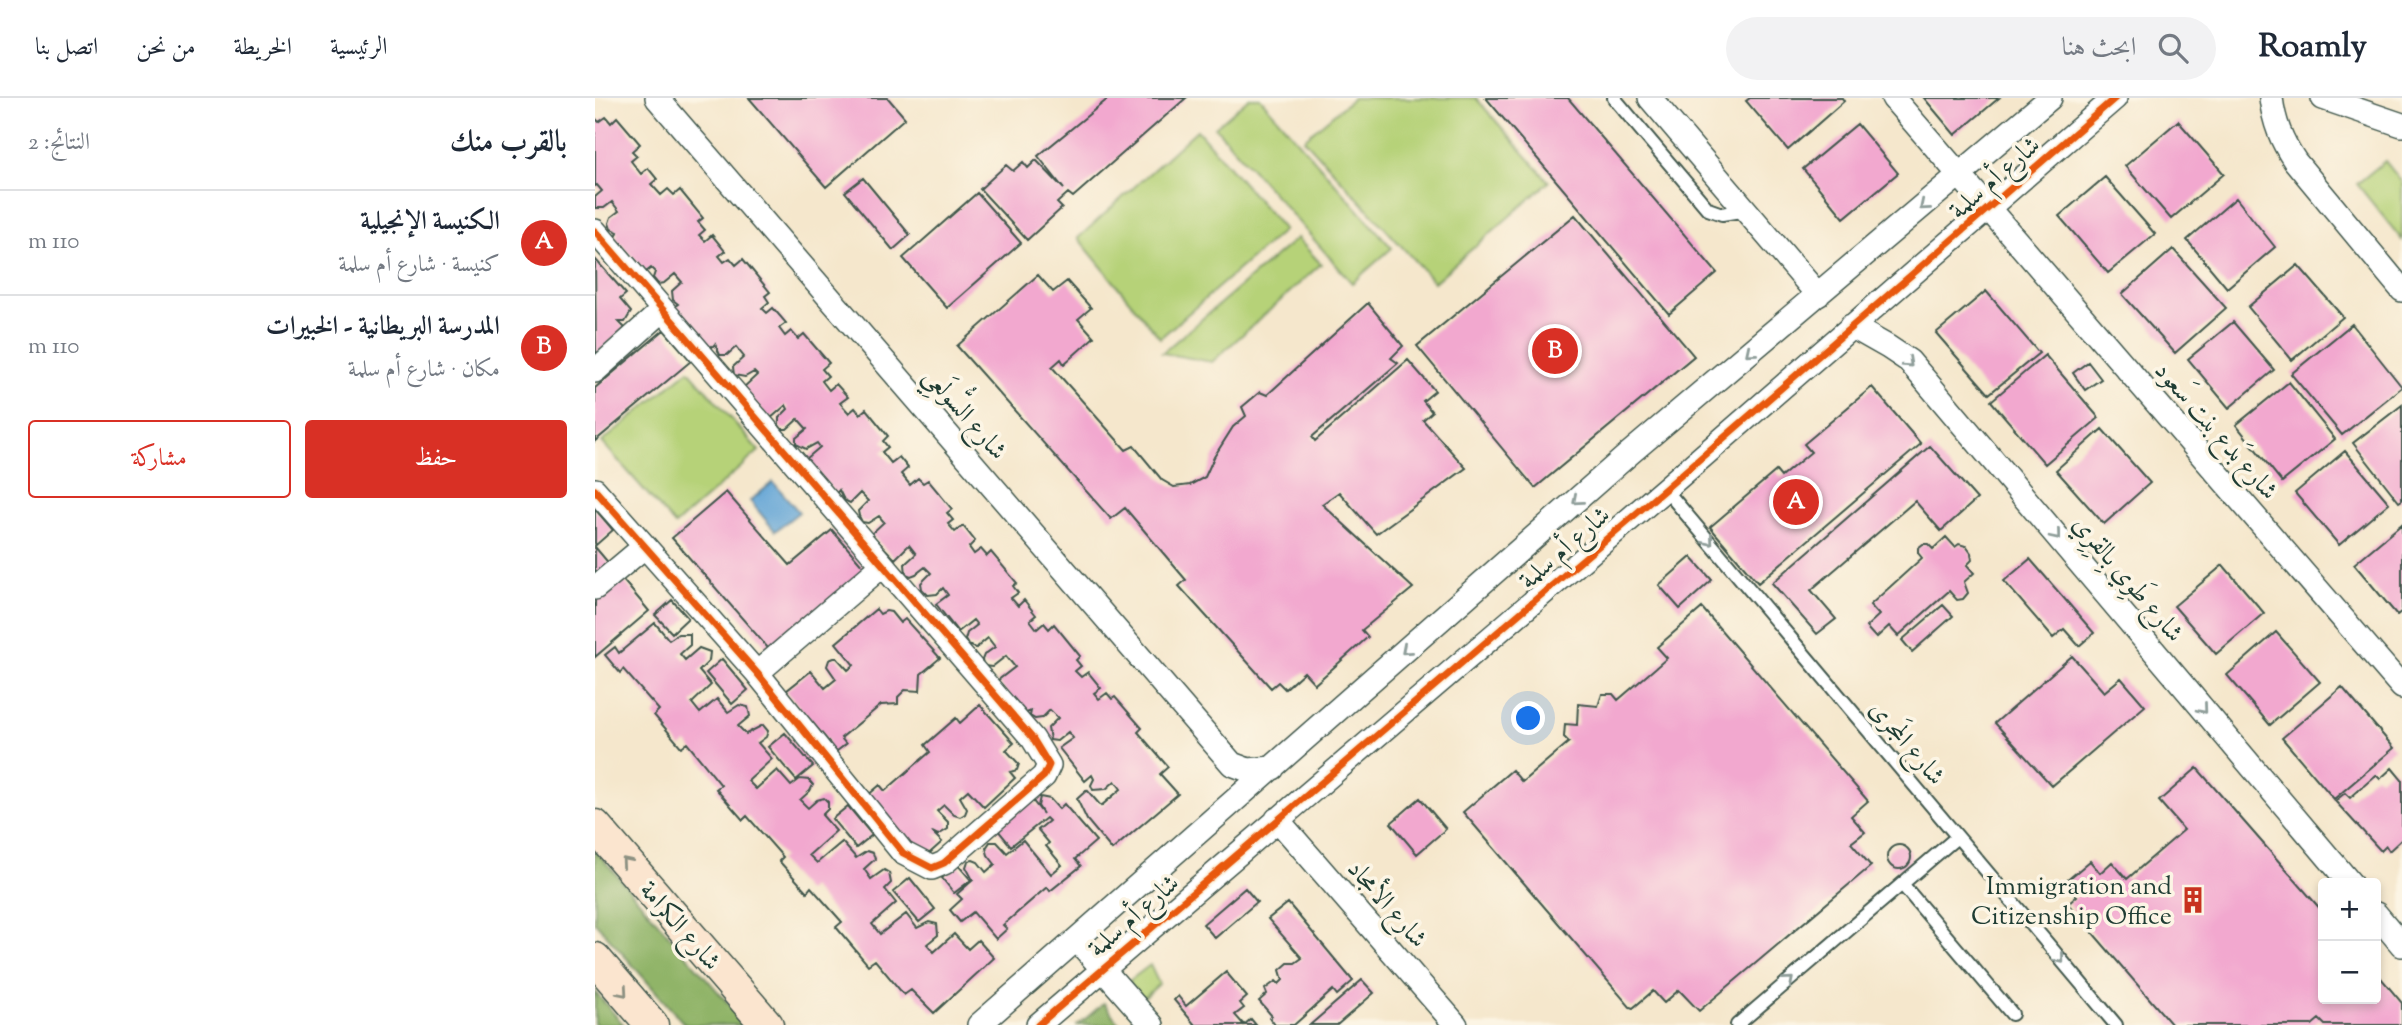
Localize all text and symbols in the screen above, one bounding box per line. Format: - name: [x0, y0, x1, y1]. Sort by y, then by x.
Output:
- search box: [1726, 17, 2216, 80]
- text: Roamly: [2258, 24, 2367, 72]
- icon: search: [2154, 29, 2192, 67]
- text: ابحث هنا: [2062, 30, 2136, 67]
- text: اتصل بنا: [35, 31, 98, 65]
- text: من نحن: [136, 31, 196, 65]
- text: الخريطة: [234, 31, 292, 65]
- text: الرئيسية: [330, 31, 388, 65]
- text: بالقرب منك: [450, 122, 567, 165]
- text: النتائج: 2: [28, 127, 90, 160]
- street label: شارع أم سلمة: [1941, 128, 2051, 231]
- one-way arrow: [1919, 198, 1932, 210]
- text: الكنيسة الإنجيلية: [360, 204, 500, 241]
- text: 110 m: [28, 226, 80, 259]
- text: A: [535, 226, 553, 259]
- text: كنيسة · شارع أم سلمة: [338, 249, 500, 282]
- text: المدرسة البريطانية - الخبيرات: [266, 309, 500, 346]
- pin: B: [1532, 325, 1578, 377]
- text: 110 m: [28, 331, 80, 364]
- text: B: [537, 331, 551, 364]
- one-way arrow: [1745, 344, 1758, 356]
- street label: شارع بَدع بنت سَعود: [2144, 353, 2287, 510]
- text: مكان · شارع أم سلمة: [348, 354, 500, 387]
- street label: شارع السُّولَعِي: [911, 354, 1022, 471]
- one-way arrow: [1900, 354, 1913, 367]
- button: مشاركة: [28, 420, 291, 498]
- button: حفظ: [305, 420, 567, 498]
- pin: A: [1773, 476, 1819, 528]
- one-way arrow: [1572, 492, 1585, 504]
- street label: شارع أم سلمة: [1511, 498, 1621, 601]
- street label: شارع طَوِي بِالقِرِي: [2062, 507, 2193, 652]
- one-way arrow: [2048, 527, 2060, 540]
- one-way arrow: [1700, 534, 1713, 546]
- one-way arrow: [1401, 642, 1414, 654]
- street label: شارع المَجرى: [1859, 692, 1954, 795]
- your location: [1511, 701, 1545, 735]
- one-way arrow: [2195, 701, 2207, 714]
- street label: شارع الأمجاد: [1336, 851, 1436, 958]
- one-way arrow: [622, 857, 634, 870]
- street label: شارع أم سلمة: [1080, 866, 1190, 969]
- place label: Immigration and Citizenship Office: [1971, 869, 2172, 936]
- street label: شارع الكرامة: [629, 874, 729, 980]
- map controls: [2318, 878, 2381, 1004]
- button: +: [2318, 878, 2381, 941]
- building icon: Immigration and Citizenship Office: [2178, 885, 2208, 915]
- button: −: [2318, 941, 2381, 1004]
- one-way arrow: [2052, 951, 2064, 964]
- one-way arrow: [1781, 977, 1794, 989]
- one-way arrow: [615, 984, 627, 997]

